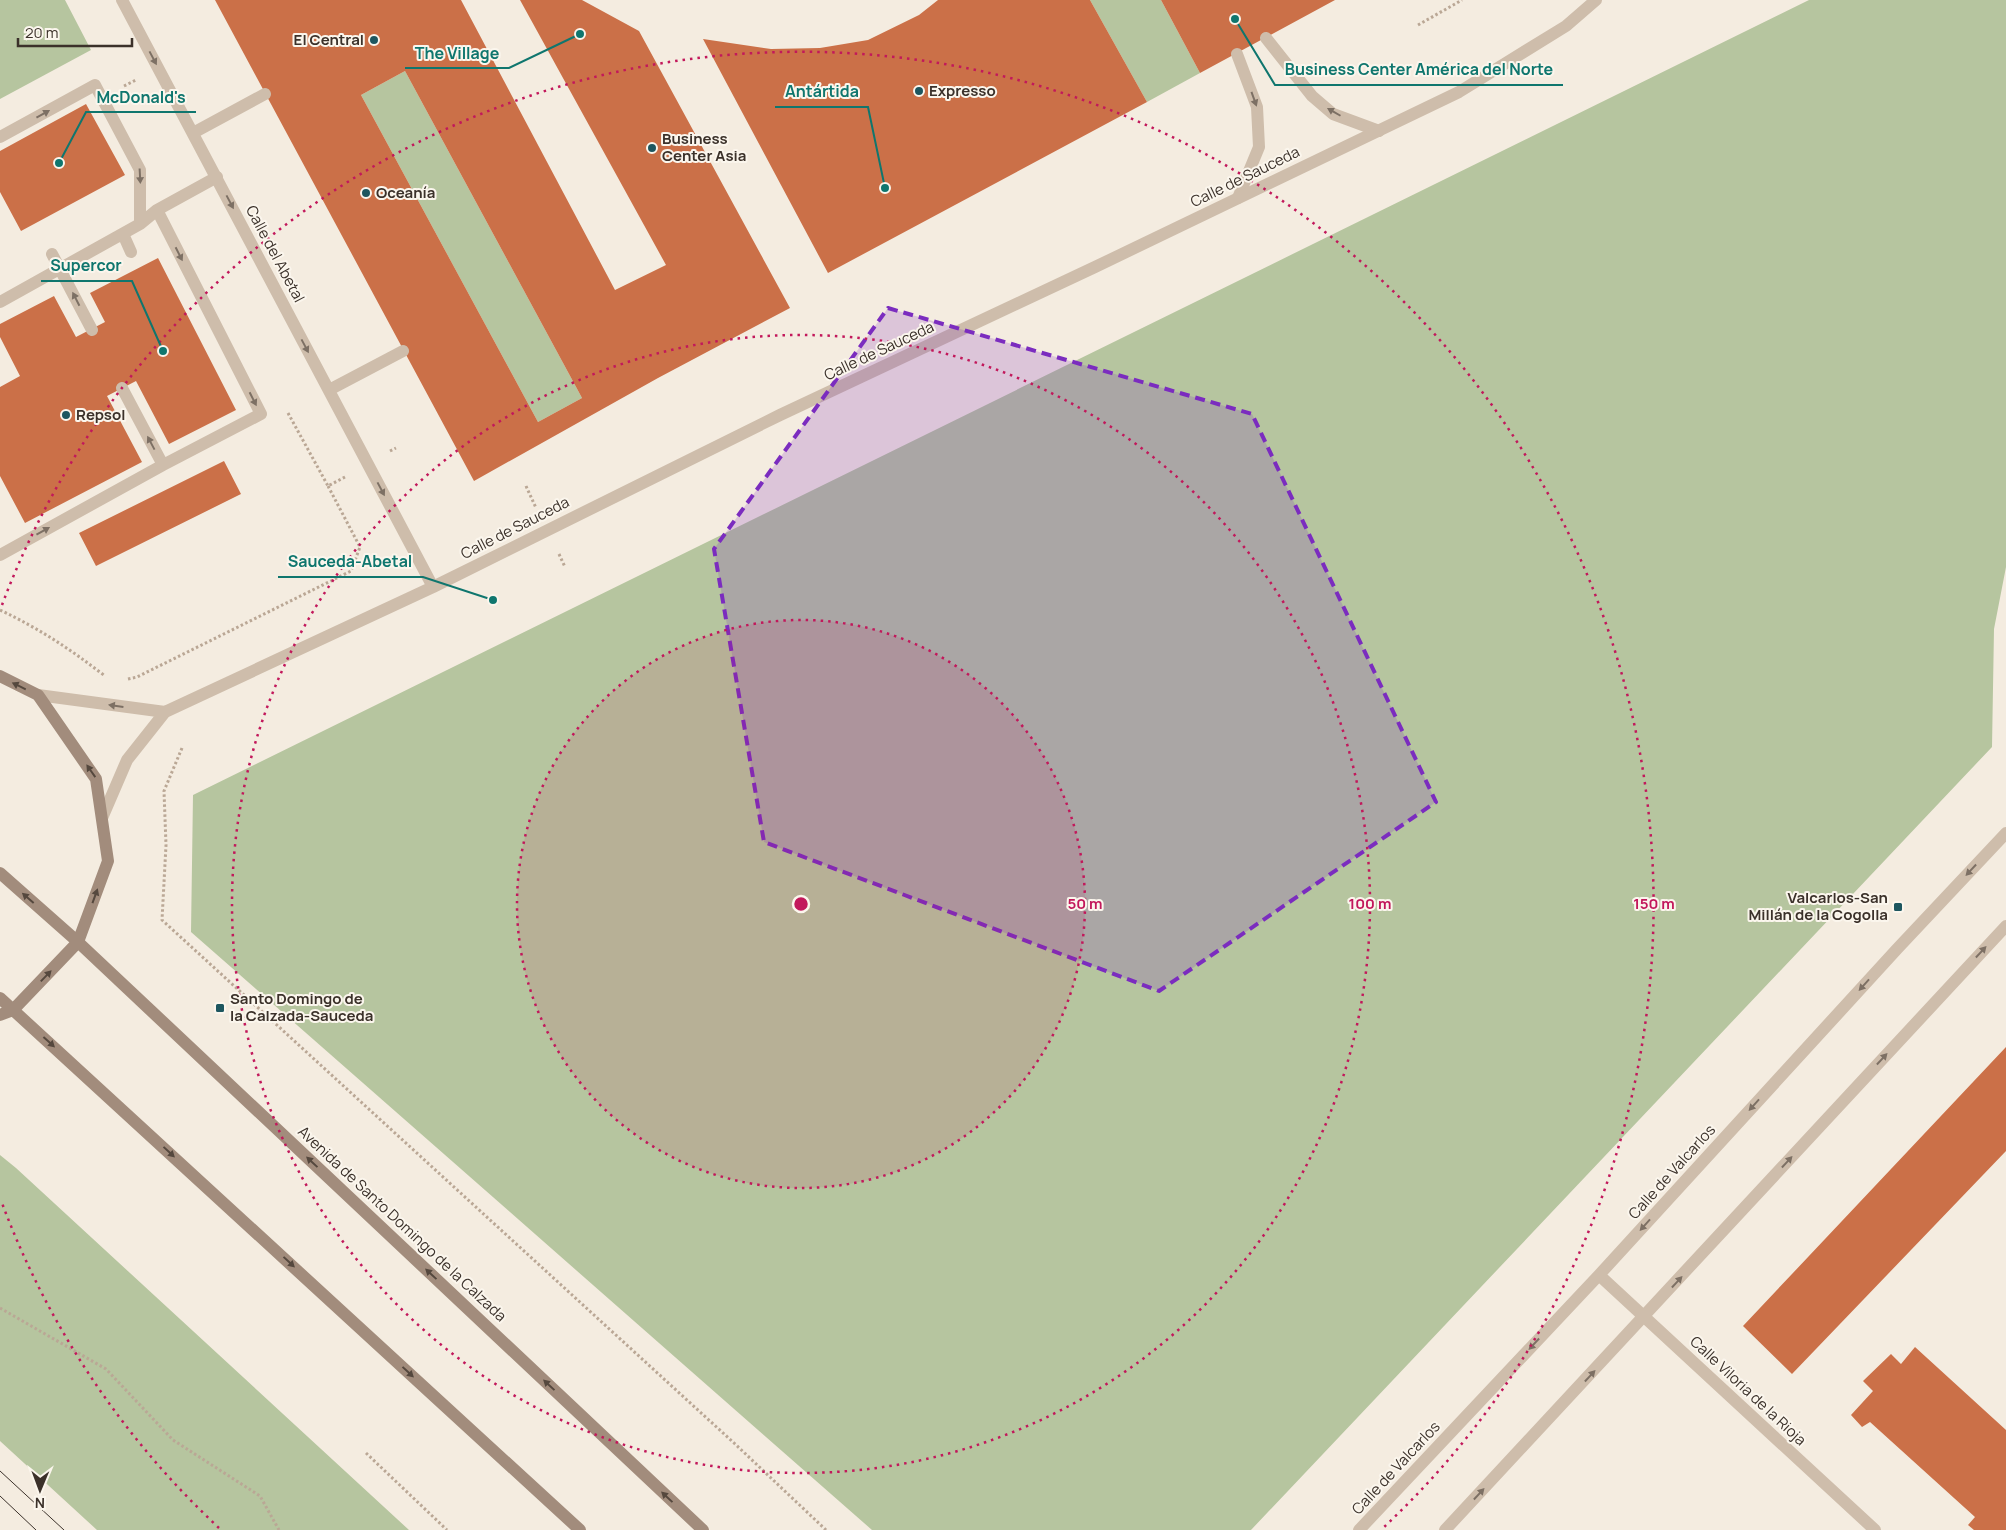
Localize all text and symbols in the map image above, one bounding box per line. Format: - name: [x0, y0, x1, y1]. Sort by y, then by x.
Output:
- scale bar: [18, 15, 131, 47]
- text: 20 m: [25, 22, 58, 43]
- place label: El Central: [294, 29, 364, 50]
- marker: El Central: [368, 34, 380, 46]
- callout: The Village: [405, 37, 509, 68]
- text: The Village: [415, 42, 500, 64]
- one-way arrow: [149, 51, 157, 66]
- callout: Business Center América del Norte: [1275, 54, 1563, 85]
- text: Business Center América del Norte: [1285, 58, 1554, 80]
- callout: Antártida: [775, 76, 868, 107]
- text: Antártida: [785, 80, 859, 102]
- place label: Expresso: [929, 80, 996, 101]
- callout: McDonald's: [86, 81, 196, 112]
- marker: Expresso: [913, 85, 925, 97]
- text: McDonald's: [96, 86, 186, 108]
- one-way arrow: [1251, 92, 1258, 107]
- one-way arrow: [1327, 108, 1340, 117]
- one-way arrow: [35, 110, 50, 118]
- place label: Business Center Asia: [662, 128, 746, 166]
- street label: Calle de Sauceda: [1187, 141, 1303, 212]
- marker: Business Center Asia: [646, 142, 658, 154]
- one-way arrow: [136, 169, 144, 185]
- place label: Oceanía: [376, 182, 435, 203]
- marker: Oceanía: [360, 187, 372, 199]
- one-way arrow: [226, 195, 234, 209]
- street label: Calle del Abetal: [241, 202, 310, 306]
- one-way arrow: [175, 247, 183, 261]
- callout: Supercor: [41, 250, 132, 281]
- text: Supercor: [50, 254, 122, 276]
- one-way arrow: [72, 292, 80, 306]
- street label: Calle de Sauceda: [820, 316, 937, 385]
- one-way arrow: [301, 339, 310, 352]
- one-way arrow: [249, 391, 257, 406]
- place label: Repsol: [76, 404, 125, 425]
- marker: Repsol: [60, 409, 72, 421]
- one-way arrow: [147, 436, 155, 450]
- one-way arrow: [377, 482, 386, 496]
- street label: Calle de Sauceda: [457, 491, 573, 564]
- one-way arrow: [35, 527, 50, 535]
- callout: Sauceda-Abetal: [278, 546, 423, 577]
- text: Sauceda-Abetal: [288, 550, 412, 572]
- one-way arrow: [12, 681, 26, 689]
- one-way arrow: [108, 701, 124, 709]
- one-way arrow: [86, 764, 96, 778]
- one-way arrow: [1965, 864, 1977, 876]
- place label: Valcarlos-San Millán de la Cogolla: [1748, 887, 1888, 925]
- one-way arrow: [91, 888, 99, 903]
- one-way arrow: [23, 892, 35, 904]
- text: 50 m: [1067, 893, 1103, 914]
- text: 100 m: [1349, 893, 1391, 914]
- text: 150 m: [1633, 893, 1675, 914]
- centre of rings: [792, 895, 810, 913]
- marker: Valcarlos-San Millán de la Cogolla: [1892, 901, 1904, 913]
- one-way arrow: [1976, 946, 1987, 958]
- one-way arrow: [40, 970, 52, 982]
- one-way arrow: [1858, 979, 1870, 991]
- place label: Santo Domingo de la Calzada-Sauceda: [230, 988, 373, 1026]
- marker: Santo Domingo de la Calzada-Sauceda: [214, 1002, 226, 1014]
- one-way arrow: [43, 1036, 55, 1048]
- one-way arrow: [1876, 1053, 1888, 1065]
- one-way arrow: [1749, 1099, 1760, 1112]
- street label: Calle de Valcarlos: [1623, 1120, 1720, 1224]
- street label: Avenida de Santo Domingo de la Calzada: [293, 1121, 511, 1326]
- one-way arrow: [162, 1146, 174, 1158]
- one-way arrow: [307, 1156, 319, 1168]
- one-way arrow: [1781, 1157, 1793, 1169]
- one-way arrow: [1639, 1219, 1651, 1231]
- one-way arrow: [282, 1256, 294, 1268]
- one-way arrow: [425, 1268, 437, 1280]
- one-way arrow: [1671, 1276, 1683, 1288]
- street label: Calle Viloria de la Rioja: [1686, 1331, 1811, 1450]
- one-way arrow: [1528, 1338, 1540, 1350]
- one-way arrow: [402, 1366, 414, 1378]
- one-way arrow: [1584, 1370, 1596, 1382]
- one-way arrow: [543, 1379, 555, 1391]
- street label: Calle de Valcarlos: [1347, 1416, 1445, 1519]
- north arrow: [15, 1465, 65, 1515]
- one-way arrow: [1473, 1489, 1485, 1501]
- one-way arrow: [661, 1491, 673, 1503]
- text: N: [35, 1494, 45, 1513]

